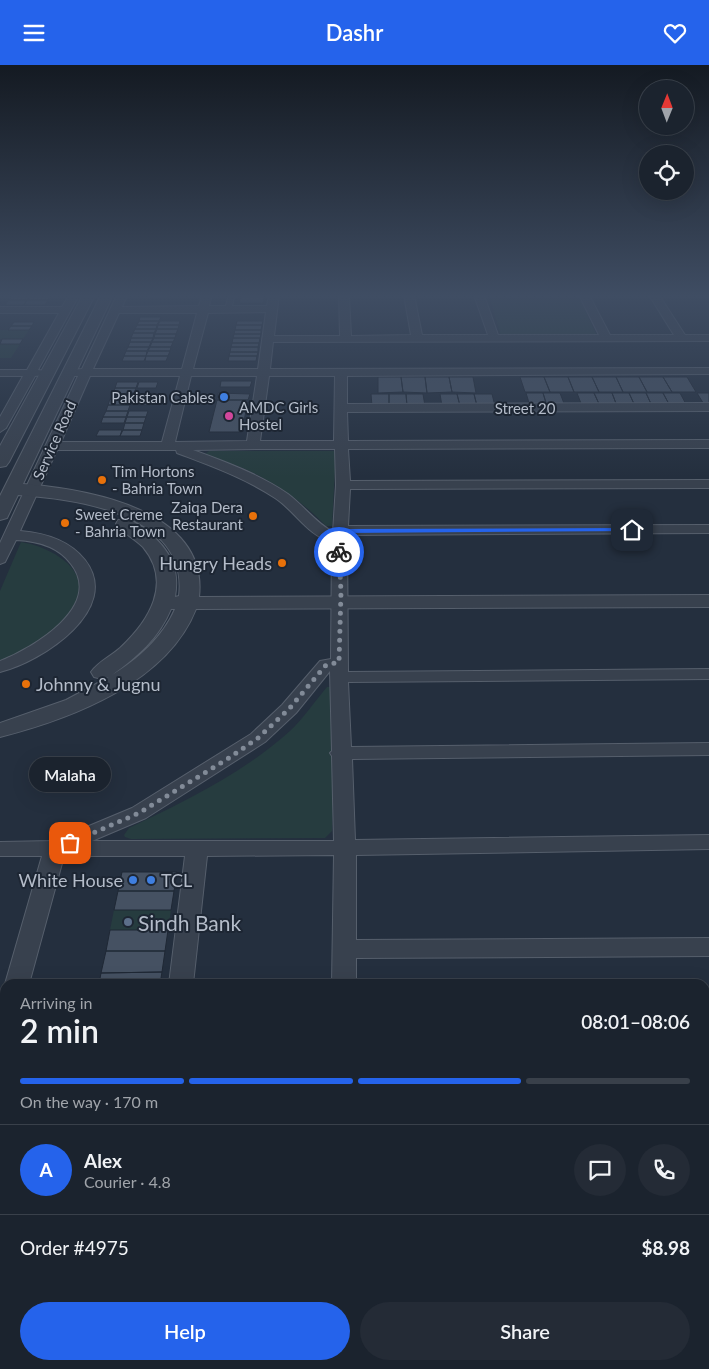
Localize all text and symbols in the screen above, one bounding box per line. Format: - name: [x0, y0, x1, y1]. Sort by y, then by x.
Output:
- icon: menu: [20, 19, 48, 47]
- text: Dashr: [326, 19, 383, 46]
- icon: heart: [661, 19, 689, 47]
- north arrow: [639, 80, 694, 135]
- map controls: [639, 80, 694, 200]
- button: locate: [639, 145, 694, 200]
- place label: Pakistan Cables: [111, 388, 214, 406]
- marker: Pakistan Cables: [218, 391, 230, 403]
- street label: Service Road: [29, 398, 79, 482]
- place label: AMDC Girls Hostel: [239, 398, 318, 433]
- street label: Street 20: [495, 399, 556, 417]
- marker: AMDC Girls Hostel: [223, 410, 235, 422]
- place label: Tim Hortons - Bahria Town: [112, 462, 202, 497]
- marker: Tim Hortons - Bahria Town: [96, 474, 108, 486]
- place label: Zaiqa Dera Restaurant: [171, 498, 244, 533]
- place label: Sweet Creme - Bahria Town: [75, 505, 165, 540]
- pin: [611, 509, 653, 551]
- marker: Zaiqa Dera Restaurant: [247, 510, 259, 522]
- icon: home: [618, 516, 646, 544]
- marker: Sweet Creme - Bahria Town: [59, 517, 71, 529]
- courier: [314, 527, 364, 577]
- icon: bike: [325, 538, 353, 566]
- place label: Hungry Heads: [159, 552, 272, 574]
- marker: Hungry Heads: [276, 557, 288, 569]
- place label: Johnny & Jugnu: [36, 673, 161, 695]
- marker: Johnny & Jugnu: [20, 678, 32, 690]
- callout: Malaha: [29, 758, 111, 793]
- text: Malaha: [44, 765, 96, 784]
- pin: [49, 822, 91, 864]
- icon: bag: [56, 829, 84, 857]
- place label: White House: [19, 869, 123, 891]
- place label: TCL: [161, 869, 192, 891]
- marker: White House: [127, 874, 139, 886]
- marker: TCL: [145, 874, 157, 886]
- place label: Sindh Bank: [138, 910, 241, 935]
- marker: Sindh Bank: [122, 916, 134, 928]
- text: Arriving in: [20, 993, 93, 1012]
- text: 08:01–08:06: [581, 1010, 690, 1033]
- text: 2 min: [20, 1011, 99, 1050]
- text: On the way · 170 m: [20, 1092, 158, 1111]
- button: chat: [574, 1144, 626, 1196]
- button: phone: [638, 1144, 690, 1196]
- text: Alex: [84, 1149, 122, 1172]
- text: A: [39, 1158, 53, 1181]
- text: Courier · 4.8: [84, 1172, 171, 1191]
- text: Order #4975: [20, 1236, 129, 1259]
- text: $8.98: [641, 1236, 690, 1259]
- button: Help: [20, 1302, 350, 1360]
- button: Share: [360, 1302, 690, 1360]

